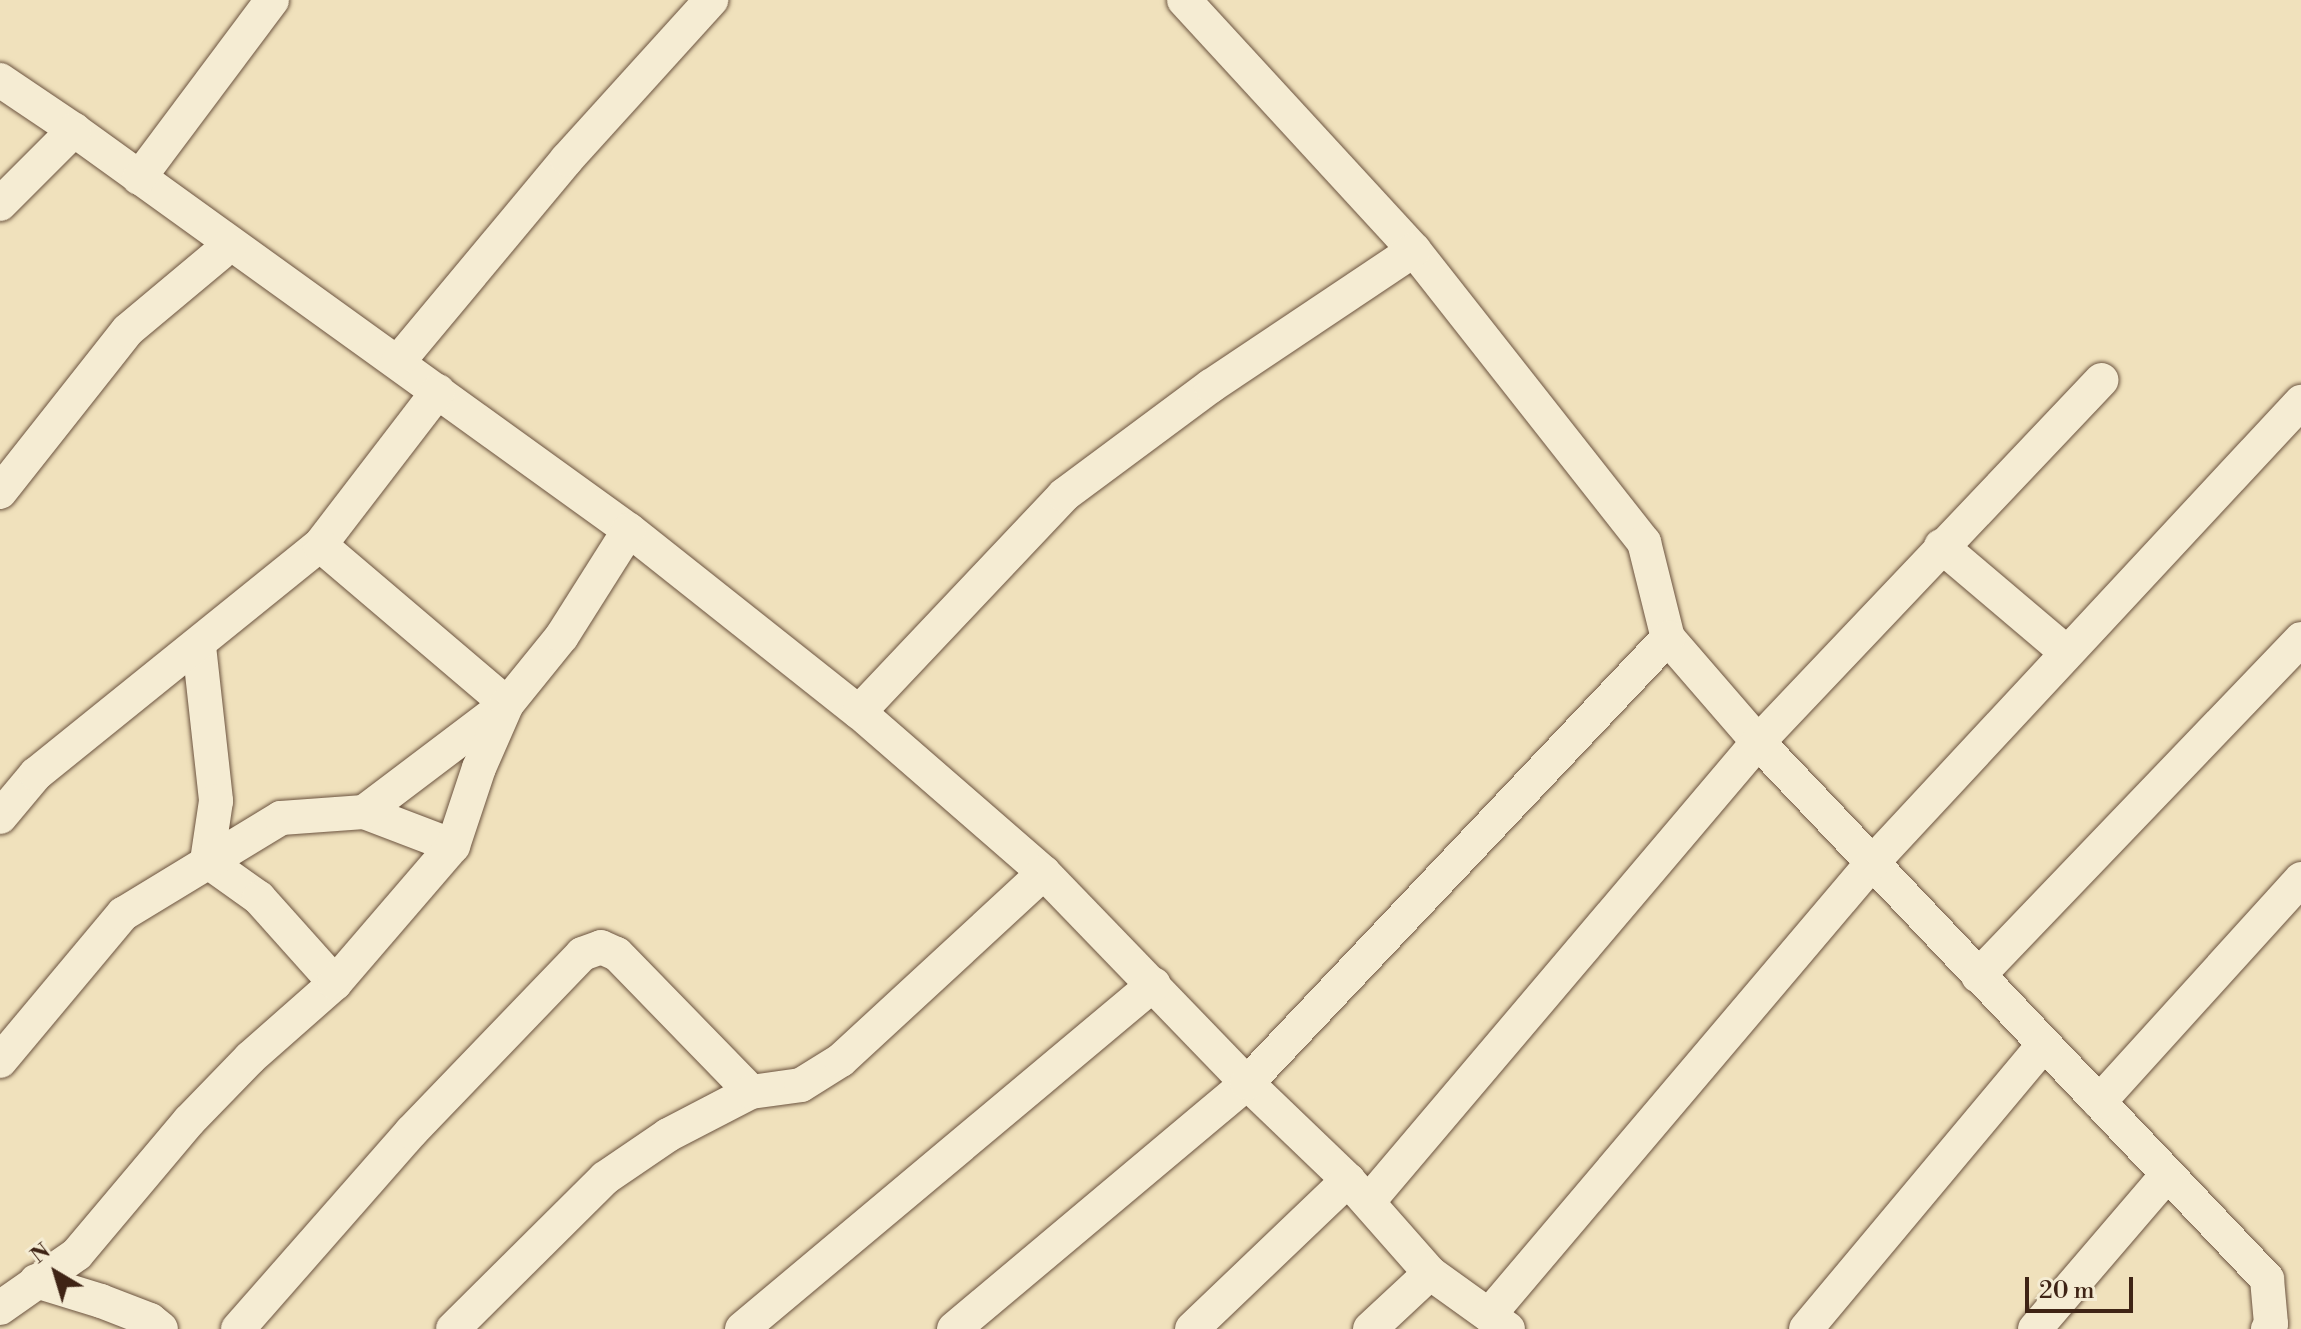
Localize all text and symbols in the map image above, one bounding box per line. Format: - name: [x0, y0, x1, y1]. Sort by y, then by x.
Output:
- north arrow: [16, 1233, 96, 1313]
- text: N: [26, 1238, 56, 1270]
- scale bar: [2029, 1261, 2137, 1311]
- text: 20 m: [2039, 1276, 2095, 1306]

